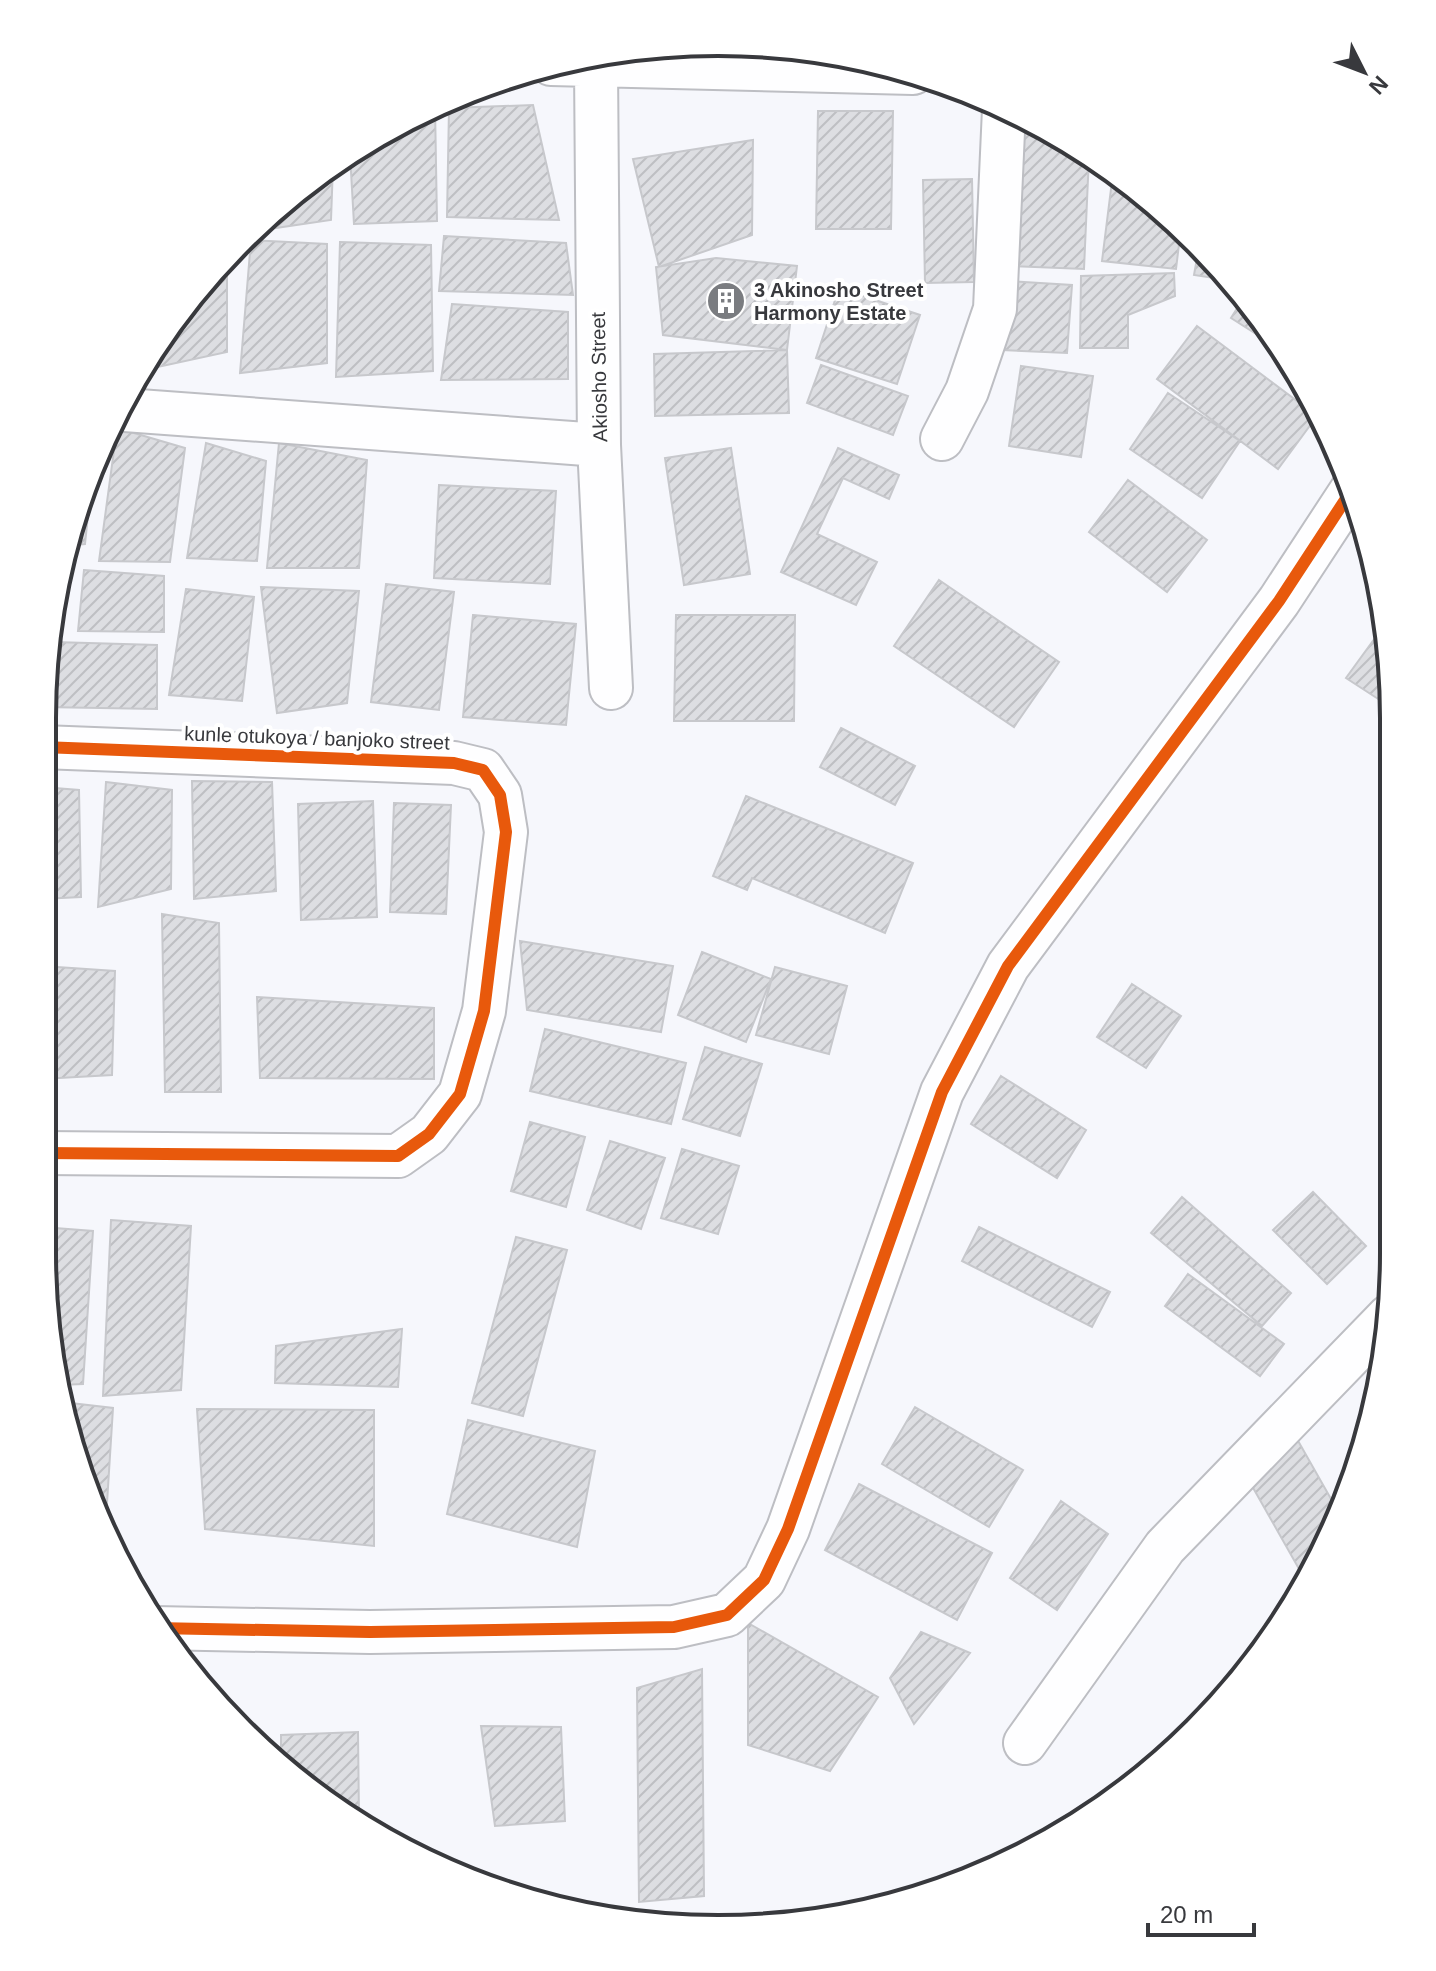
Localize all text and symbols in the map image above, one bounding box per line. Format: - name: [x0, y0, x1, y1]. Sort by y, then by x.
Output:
- north arrow: [1324, 32, 1404, 112]
- text: N: [1364, 71, 1393, 99]
- place label: 3 Akinosho Street Harmony Estate: [754, 279, 924, 324]
- building icon: 3 Akinosho Street Harmony Estate: [705, 280, 747, 322]
- street label: Akiosho Street: [587, 311, 611, 442]
- street label: kunle otukoya / banjoko street: [184, 722, 451, 754]
- scale bar: [1148, 1887, 1254, 1937]
- text: 20 m: [1160, 1901, 1213, 1928]

